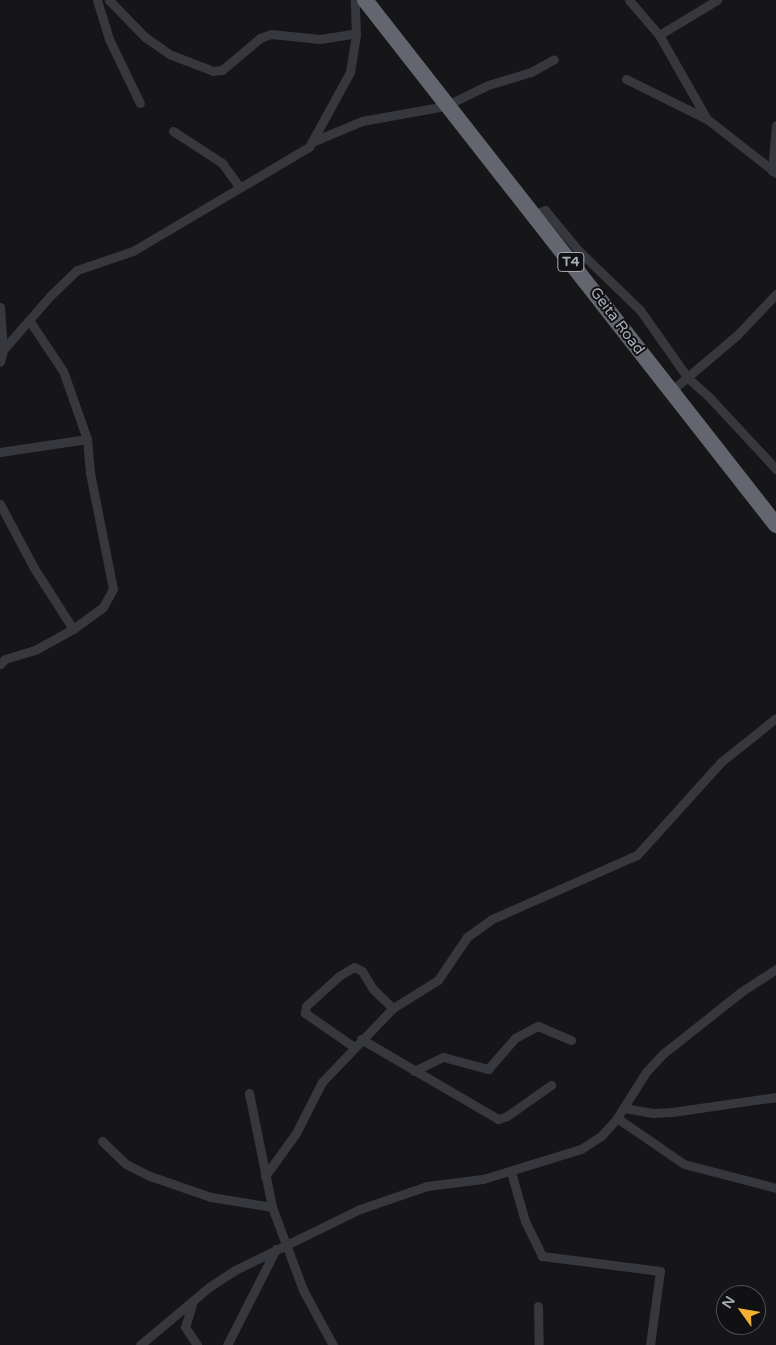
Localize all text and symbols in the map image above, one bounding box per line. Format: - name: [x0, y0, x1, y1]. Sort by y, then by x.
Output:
- road number: T4: [557, 250, 585, 274]
- street label: Geita Road: [586, 284, 648, 358]
- north arrow: [716, 1285, 766, 1335]
- text: N: [719, 1293, 739, 1312]

